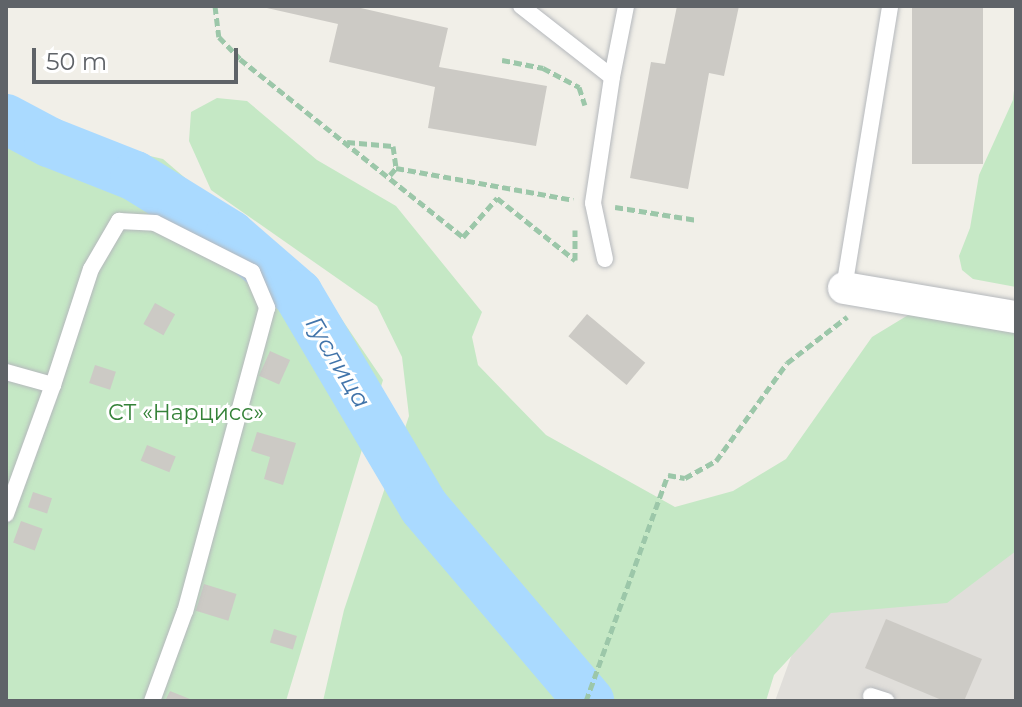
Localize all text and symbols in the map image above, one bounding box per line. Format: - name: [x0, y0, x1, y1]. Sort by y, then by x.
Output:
- scale bar: [36, 32, 242, 82]
- text: 50 m: [46, 47, 107, 76]
- water label: Гуслица: [299, 311, 377, 413]
- park label: СТ «Нарцисс»: [108, 400, 264, 426]

